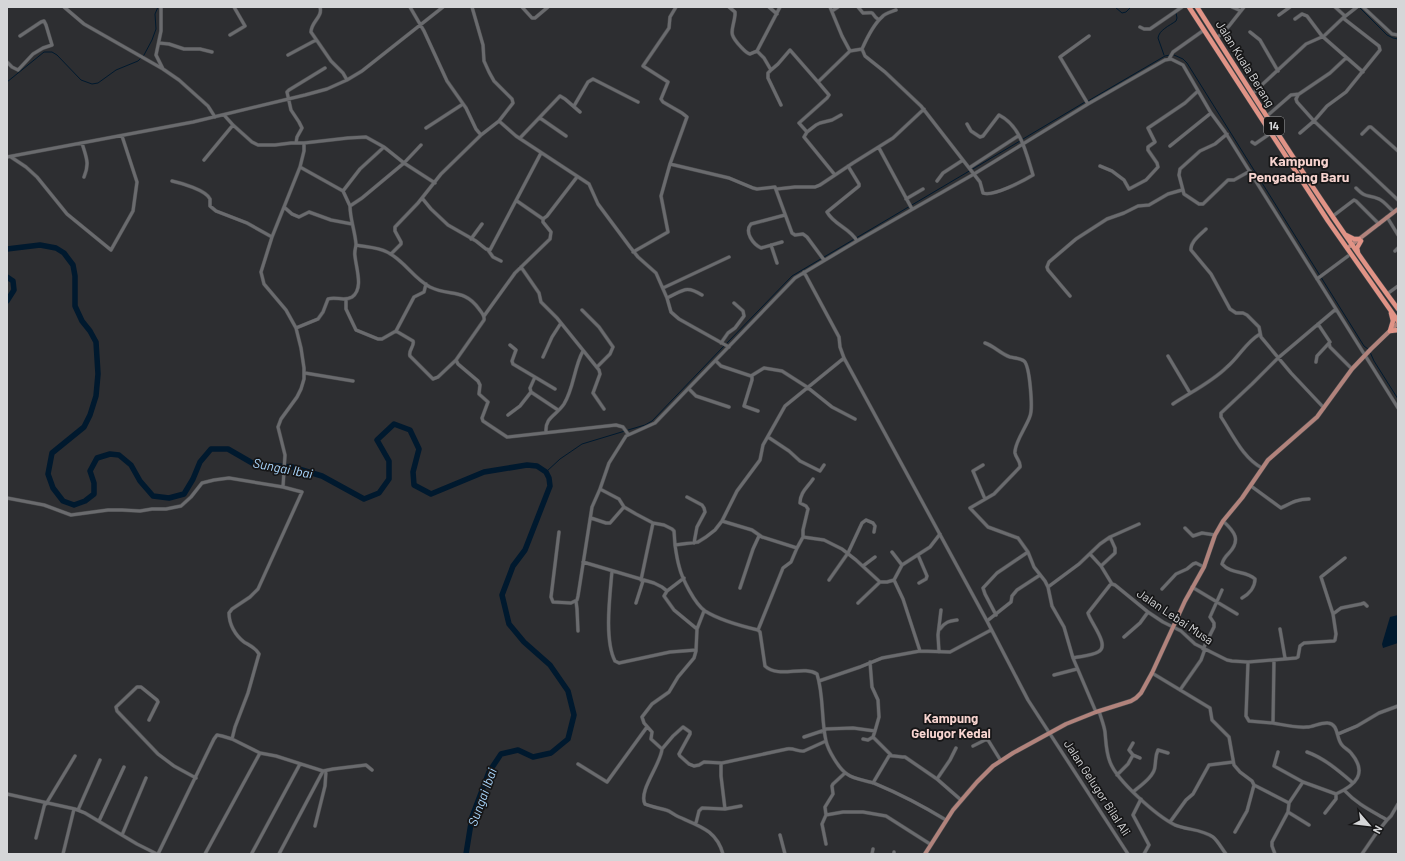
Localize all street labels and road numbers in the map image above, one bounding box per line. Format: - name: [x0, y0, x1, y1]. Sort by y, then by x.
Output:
- street label: Jalan Kuala Berang: [1214, 18, 1278, 109]
- road number: 14: [1264, 117, 1284, 135]
- street label: Jalan Lebai Musa: [1135, 585, 1216, 647]
- street label: Jalan Gelugor Bilal Ali: [1062, 737, 1134, 838]

